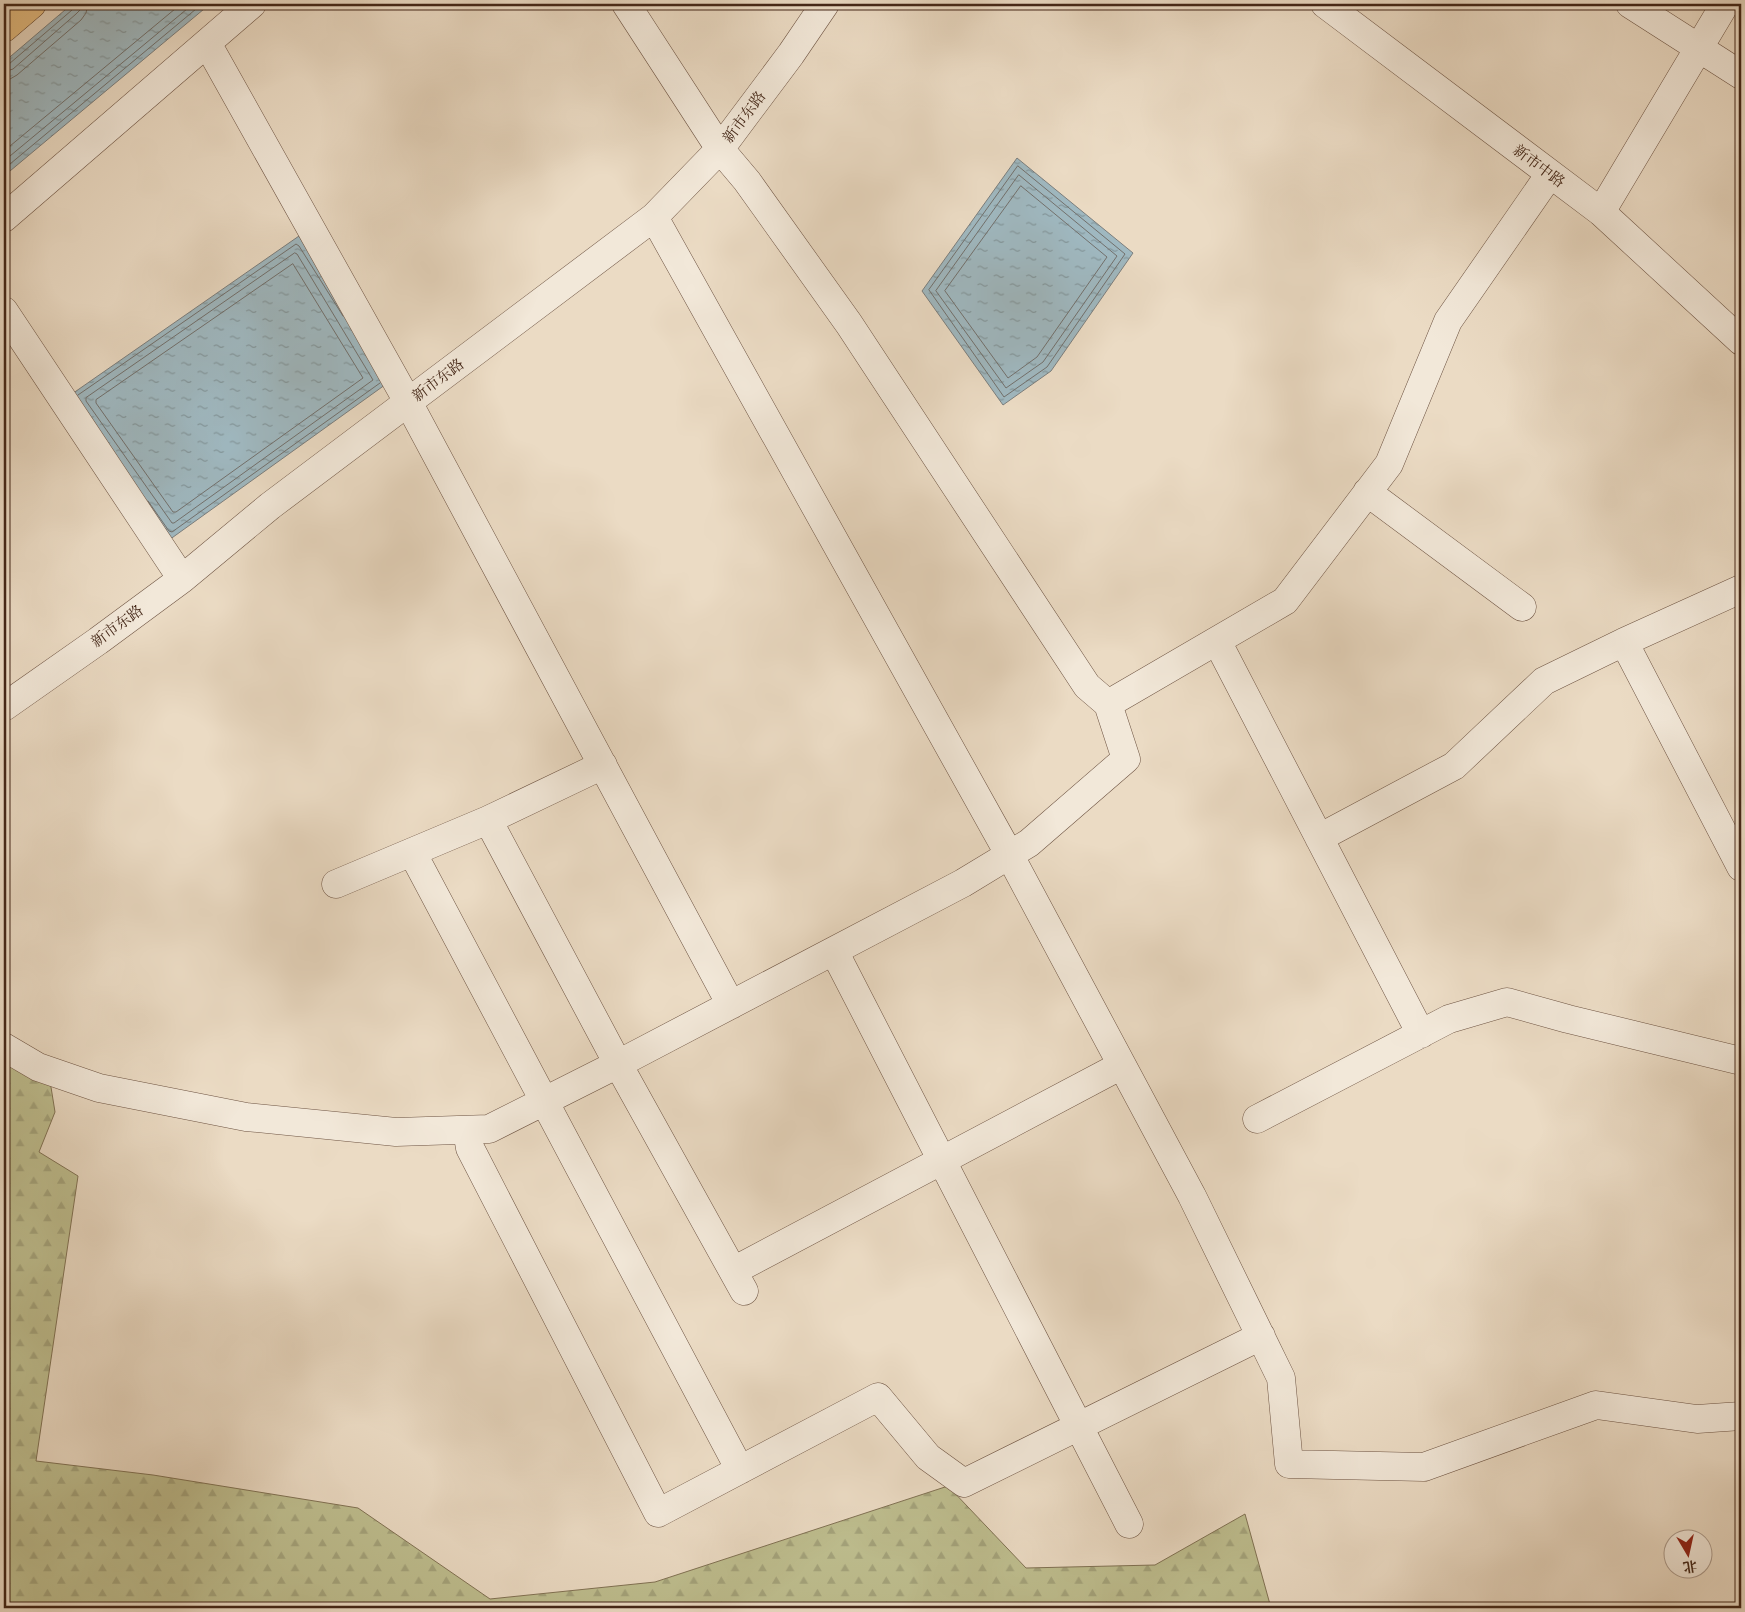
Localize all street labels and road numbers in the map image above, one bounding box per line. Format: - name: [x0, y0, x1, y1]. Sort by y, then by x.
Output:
- street label: 新市东路: [718, 87, 770, 147]
- street label: 新市中路: [1509, 140, 1569, 192]
- street label: 新市东路: [408, 354, 468, 406]
- street label: 新市东路: [87, 600, 147, 652]

